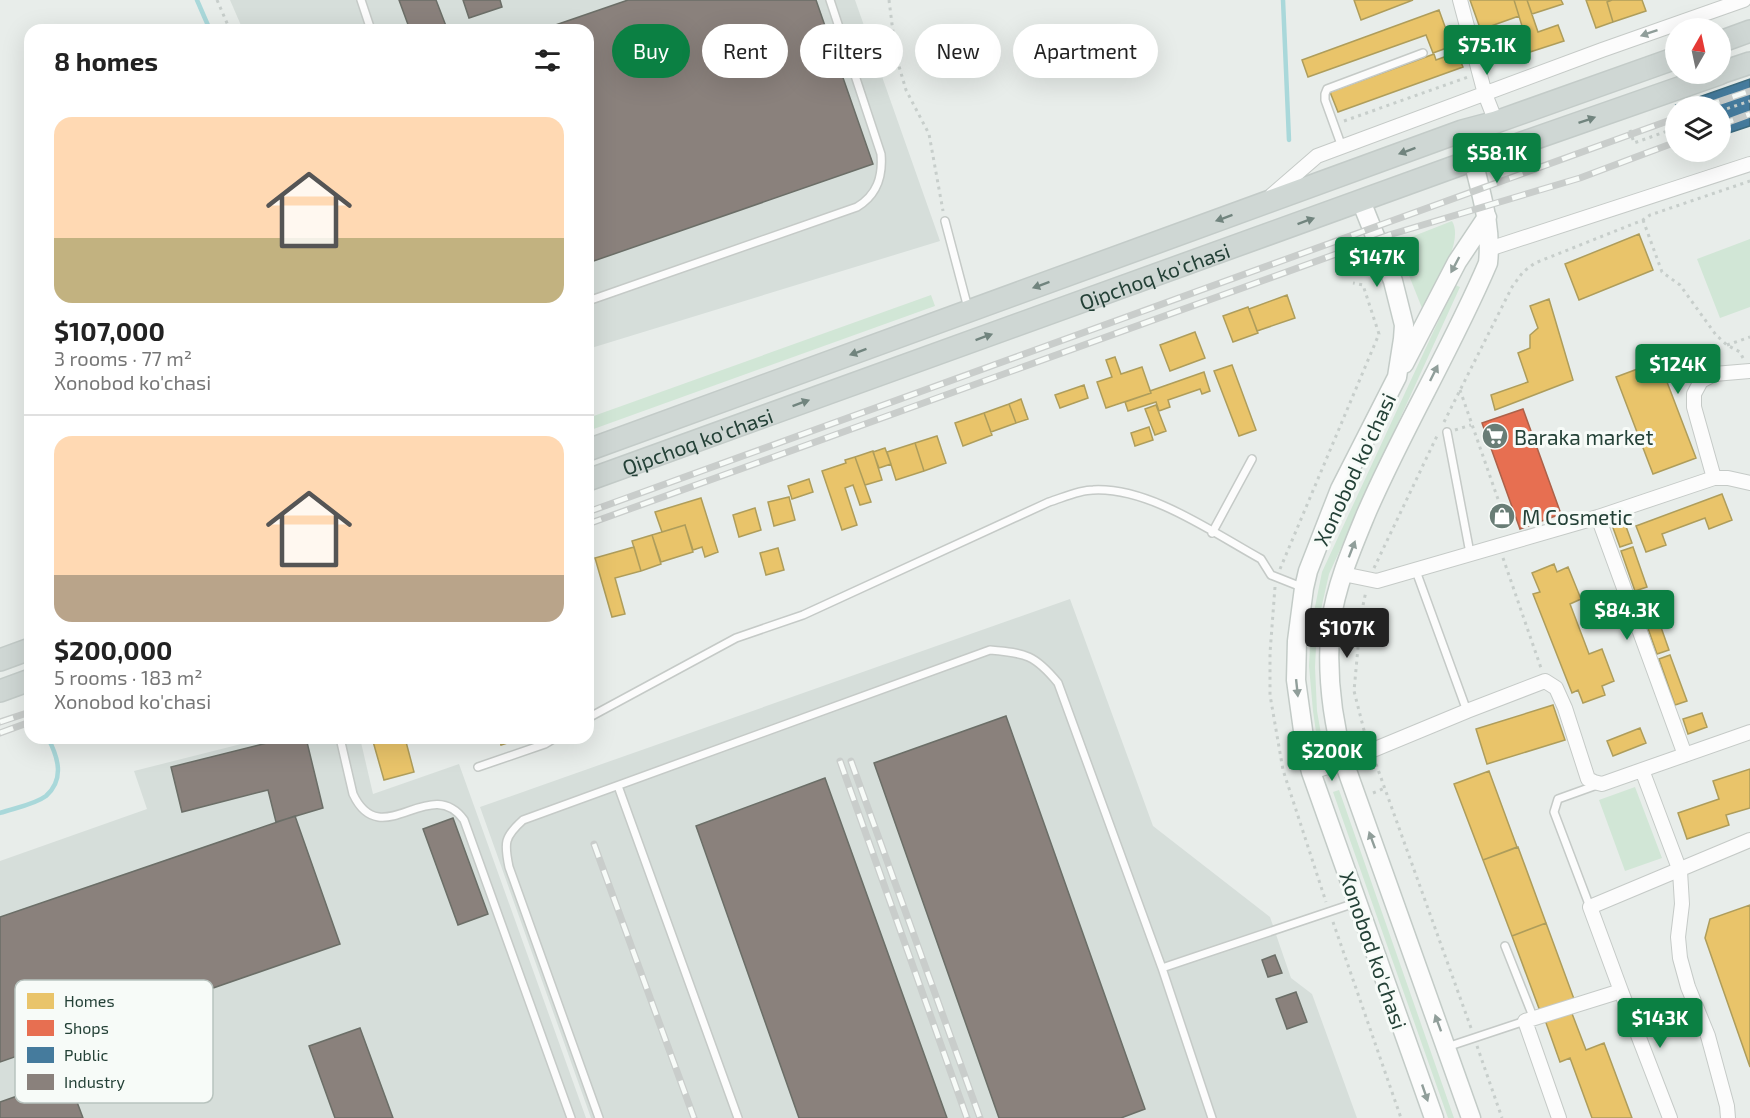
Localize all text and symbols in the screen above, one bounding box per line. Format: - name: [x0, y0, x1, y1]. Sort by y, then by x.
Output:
- north arrow: [1665, 18, 1731, 84]
- map controls: [1665, 18, 1731, 162]
- chip: Buy: [612, 24, 690, 78]
- chip: Rent: [702, 24, 788, 78]
- chip: Filters: [800, 24, 903, 78]
- chip: New: [915, 24, 1001, 78]
- chip: Apartment: [1013, 24, 1158, 78]
- pin: $75.1K: [1438, 25, 1536, 76]
- one-way arrow: [1640, 29, 1658, 39]
- text: $75.1K: [1458, 32, 1516, 56]
- icon: filters: [531, 44, 564, 77]
- text: 8 homes: [54, 45, 158, 76]
- button: layers: [1665, 96, 1731, 162]
- one-way arrow: [1578, 115, 1596, 125]
- pin: $58.1K: [1448, 133, 1546, 184]
- text: $58.1K: [1467, 140, 1527, 164]
- one-way arrow: [1398, 147, 1416, 157]
- icon: home: [255, 156, 363, 264]
- one-way arrow: [1215, 213, 1233, 223]
- one-way arrow: [1297, 215, 1315, 225]
- street label: Qipchoq ko'chasi: [1075, 237, 1233, 315]
- pin: $147K: [1335, 237, 1419, 288]
- text: $147K: [1349, 244, 1405, 268]
- one-way arrow: [1450, 257, 1460, 274]
- one-way arrow: [1032, 280, 1050, 290]
- text: $107,000: [54, 315, 165, 346]
- one-way arrow: [976, 331, 994, 341]
- pin: $124K: [1636, 344, 1720, 395]
- text: 3 rooms · 77 m²: [54, 346, 192, 370]
- one-way arrow: [849, 347, 867, 357]
- text: $124K: [1649, 351, 1707, 375]
- one-way arrow: [1430, 364, 1439, 381]
- text: Xonobod ko'chasi: [54, 370, 211, 394]
- street label: Xonobod ko'chasi: [1308, 389, 1400, 549]
- one-way arrow: [792, 398, 810, 407]
- street label: Qipchoq ko'chasi: [618, 402, 776, 480]
- supermarket icon: Baraka market: [1480, 421, 1510, 451]
- place label: Baraka market: [1514, 424, 1653, 449]
- icon: home: [255, 475, 363, 583]
- shop icon: M Cosmetic: [1487, 501, 1517, 531]
- place label: M Cosmetic: [1522, 504, 1633, 529]
- one-way arrow: [1348, 540, 1357, 558]
- pin: $84.3K: [1578, 590, 1676, 641]
- text: $84.3K: [1594, 597, 1660, 621]
- pin: $107K: [1305, 608, 1389, 659]
- text: $107K: [1319, 615, 1375, 639]
- text: $200,000: [54, 634, 173, 665]
- text: 5 rooms · 183 m²: [54, 665, 202, 689]
- one-way arrow: [1292, 678, 1302, 697]
- text: Xonobod ko'chasi: [54, 689, 211, 713]
- pin: $200K: [1290, 731, 1374, 782]
- text: $200K: [1301, 738, 1363, 762]
- one-way arrow: [1367, 830, 1377, 848]
- street label: Xonobod ko'chasi: [1335, 868, 1413, 1032]
- legend: [15, 980, 213, 1103]
- text: Homes: [64, 991, 115, 1010]
- pin: $143K: [1618, 998, 1702, 1049]
- text: $143K: [1632, 1005, 1689, 1029]
- one-way arrow: [1433, 1014, 1443, 1032]
- text: Shops: [64, 1018, 109, 1037]
- text: Public: [64, 1045, 108, 1064]
- text: Industry: [64, 1072, 125, 1091]
- one-way arrow: [1420, 1084, 1430, 1102]

